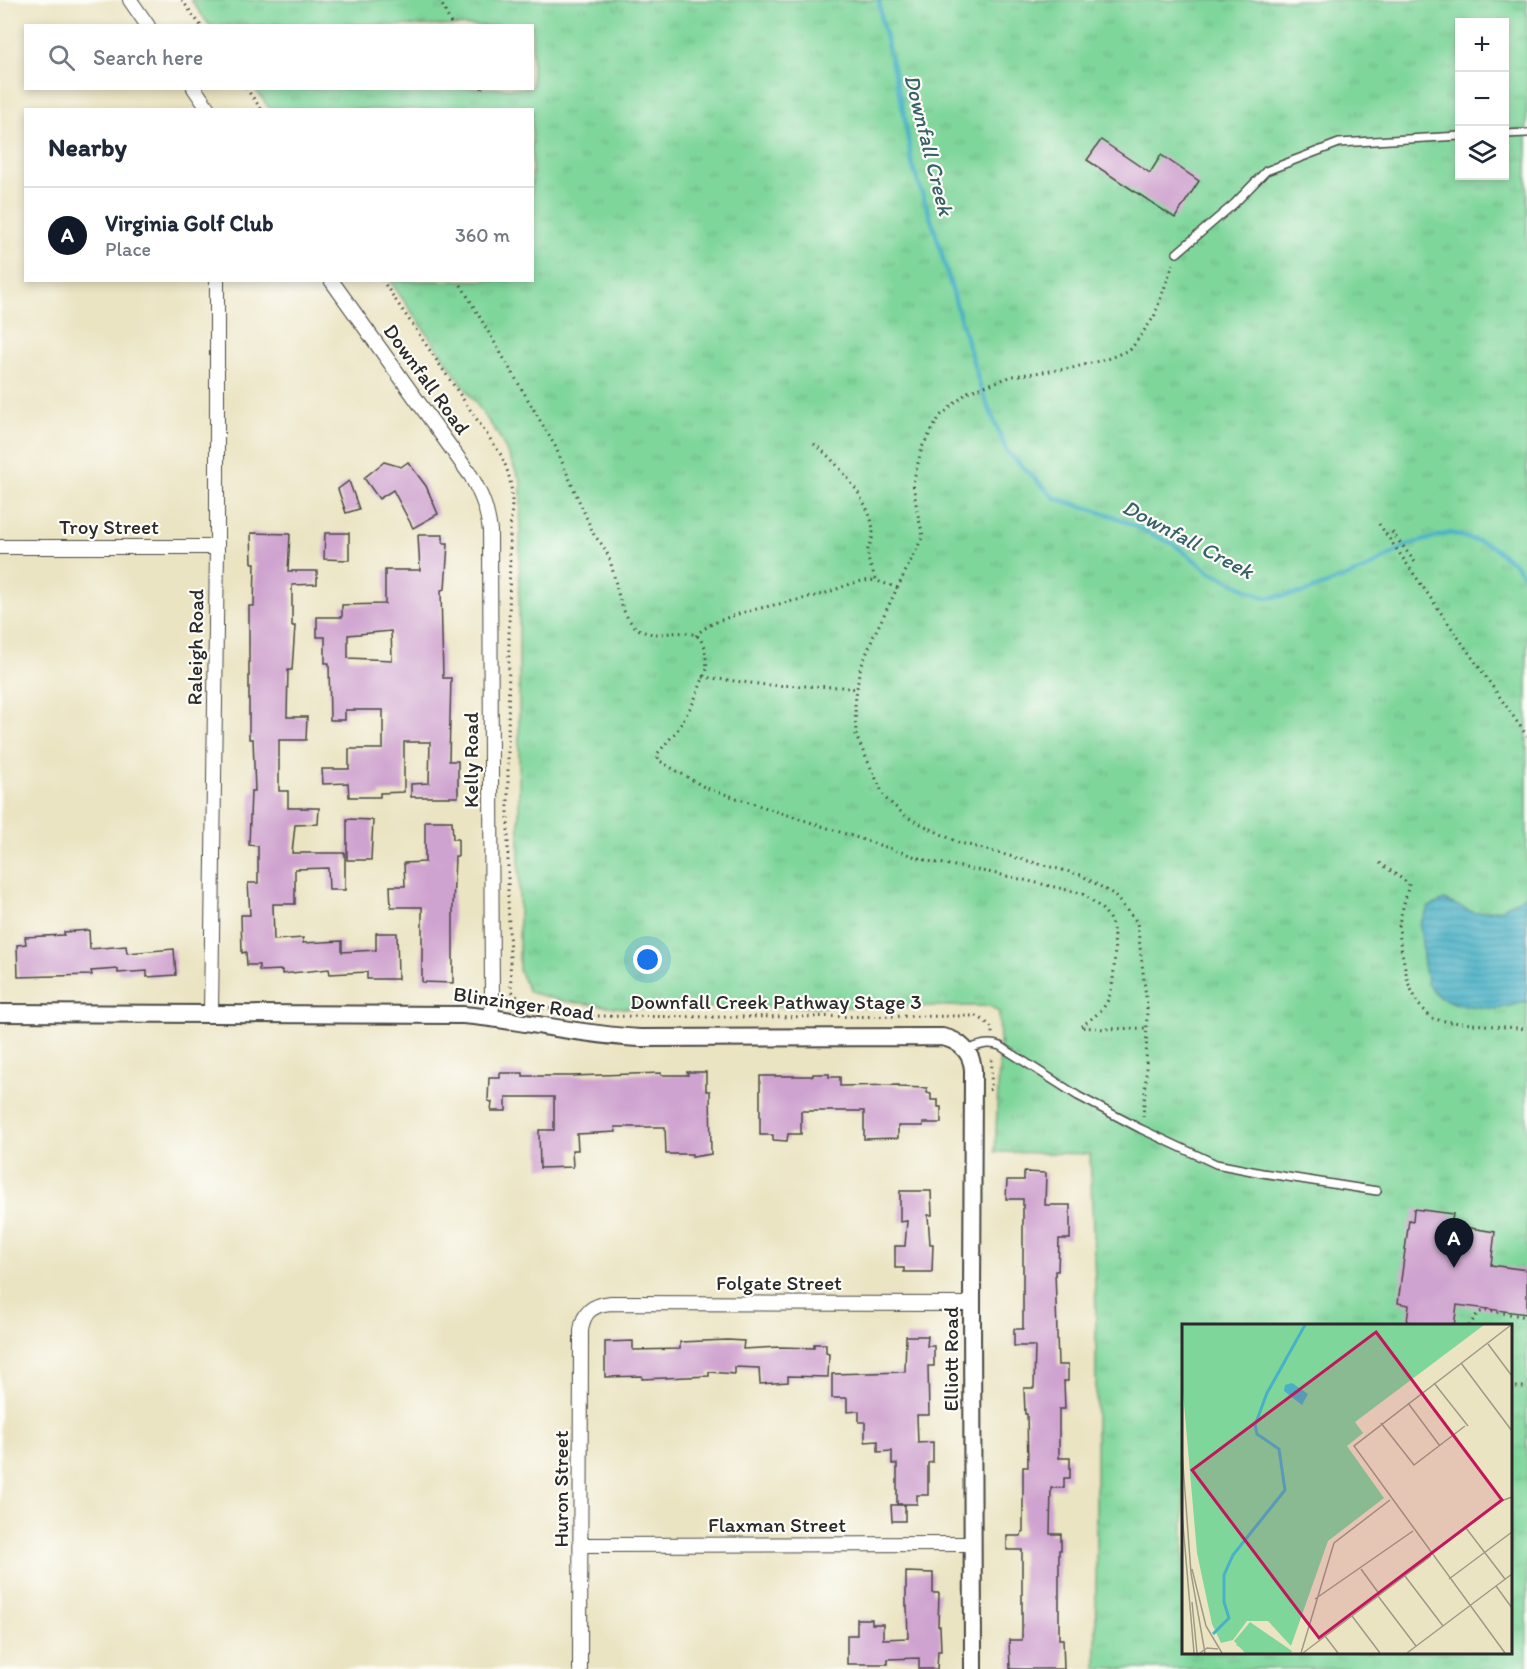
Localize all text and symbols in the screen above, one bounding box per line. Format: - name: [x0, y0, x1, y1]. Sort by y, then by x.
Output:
- map controls: [1455, 18, 1509, 180]
- button: +: [1455, 18, 1509, 72]
- search box: [24, 24, 534, 90]
- icon: search: [45, 41, 78, 74]
- text: Search here: [93, 44, 203, 71]
- water label: Downfall Creek: [898, 72, 960, 220]
- button: −: [1455, 72, 1509, 126]
- button: layers: [1455, 126, 1509, 180]
- text: Nearby: [48, 131, 127, 163]
- text: Virginia Golf Club: [105, 210, 273, 237]
- text: A: [61, 223, 74, 247]
- text: 360 m: [455, 223, 510, 247]
- text: Place: [105, 237, 151, 261]
- street label: Downfall Road: [378, 319, 476, 440]
- water label: Downfall Creek: [1118, 493, 1260, 586]
- street label: Troy Street: [59, 514, 159, 539]
- street label: Raleigh Road: [181, 588, 209, 706]
- street label: Kelly Road: [458, 712, 483, 808]
- your location: [633, 945, 662, 974]
- street label: Blinzinger Road: [452, 981, 597, 1025]
- street label: Downfall Creek Pathway Stage 3: [630, 989, 922, 1014]
- pin: A: [1434, 1218, 1474, 1268]
- street label: Folgate Street: [716, 1270, 842, 1295]
- street label: Elliott Road: [938, 1306, 963, 1412]
- inset map: [1182, 1324, 1512, 1654]
- street label: Huron Street: [548, 1430, 573, 1548]
- street label: Flaxman Street: [708, 1512, 846, 1537]

